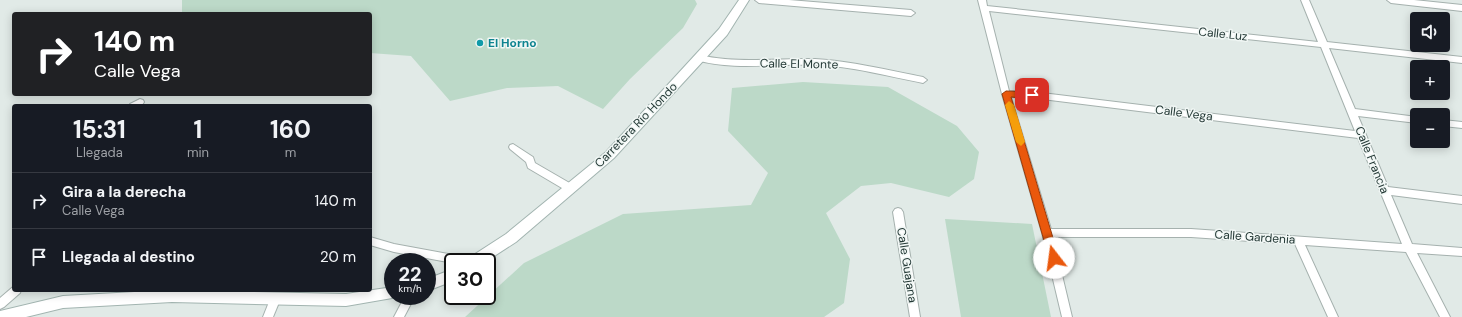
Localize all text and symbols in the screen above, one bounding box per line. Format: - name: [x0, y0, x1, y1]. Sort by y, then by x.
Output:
- map controls: [1410, 12, 1450, 148]
- button: sound: [1410, 12, 1450, 52]
- text: 140 m: [94, 23, 175, 60]
- street label: Calle Luz: [1198, 23, 1248, 45]
- icon: right: [28, 28, 80, 80]
- place label: El Horno: [488, 35, 537, 51]
- marker: El Horno: [475, 38, 485, 48]
- street label: Calle El Monte: [760, 55, 839, 73]
- text: Calle Vega: [94, 59, 181, 83]
- button: +: [1410, 60, 1450, 100]
- pin: [1015, 78, 1049, 112]
- street label: Carretera Río Hondo: [591, 79, 681, 171]
- icon: arrive: [1021, 84, 1043, 106]
- street label: Calle Vega: [1154, 102, 1214, 124]
- button: −: [1410, 108, 1450, 148]
- text: 15:31: [73, 114, 126, 145]
- text: 1: [194, 114, 202, 145]
- text: 160: [270, 114, 311, 145]
- street label: Calle Francia: [1351, 124, 1393, 196]
- text: Llegada: [76, 144, 123, 161]
- text: min: [187, 144, 209, 161]
- text: m: [285, 144, 296, 161]
- text: Gira a la derecha: [62, 182, 186, 202]
- icon: right: [28, 190, 50, 212]
- text: 140 m: [315, 191, 356, 211]
- text: Calle Vega: [62, 202, 125, 219]
- street label: Calle Guajana: [893, 226, 921, 304]
- street label: Calle Gardenia: [1214, 226, 1296, 248]
- position arrow: [1033, 237, 1075, 279]
- icon: arrive: [28, 246, 50, 268]
- text: Llegada al destino: [62, 247, 195, 267]
- text: 20 m: [320, 247, 356, 267]
- speed limit sign: 30: [444, 253, 496, 305]
- text: 22: [398, 261, 422, 287]
- text: km/h: [398, 282, 422, 295]

